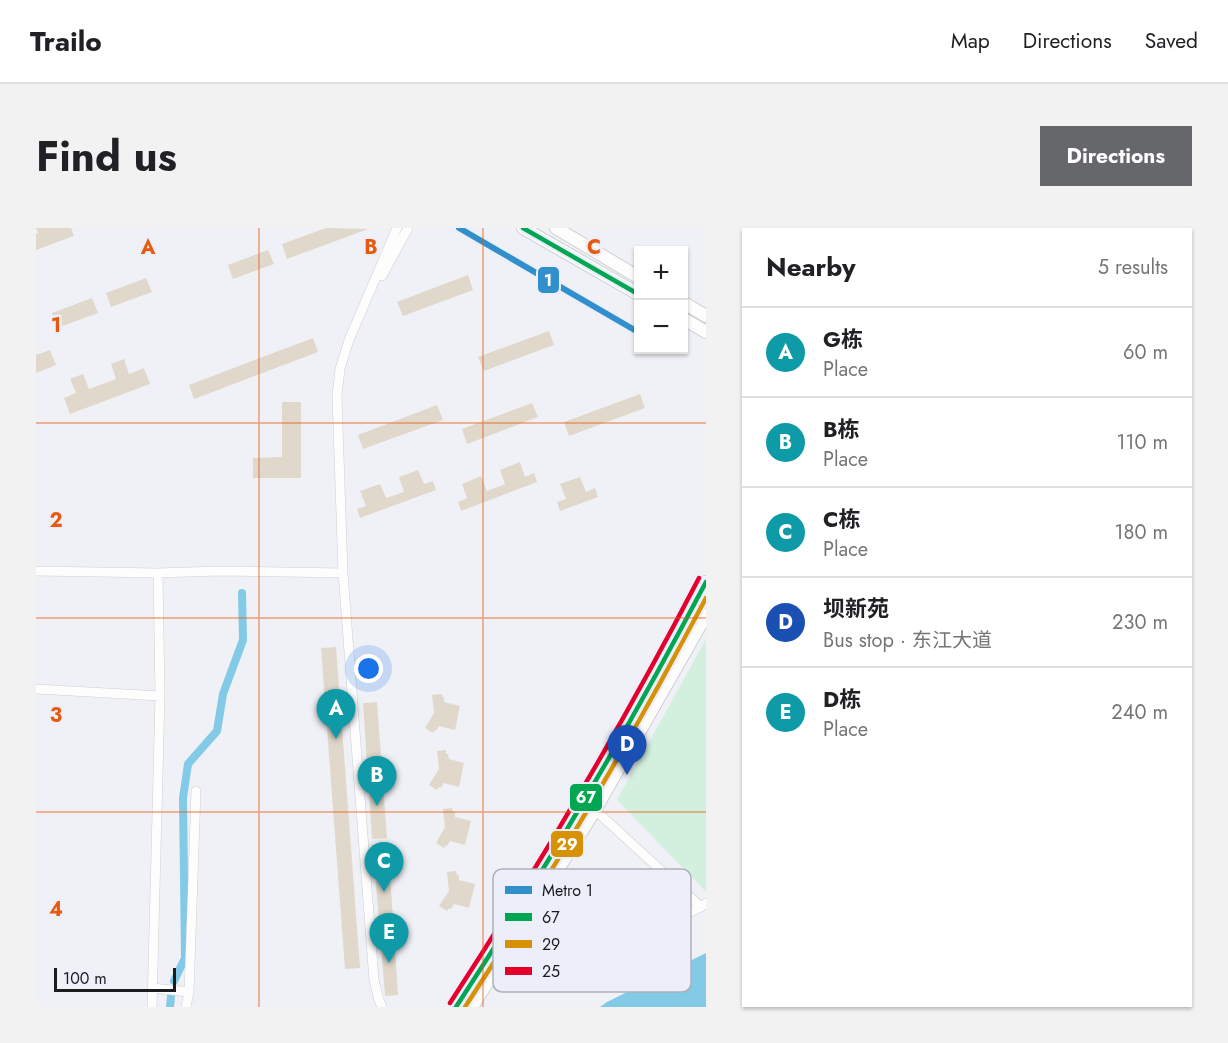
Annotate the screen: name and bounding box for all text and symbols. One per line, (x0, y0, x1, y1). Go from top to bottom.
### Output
text: Trailo (30, 21, 102, 62)
text: Map (951, 26, 990, 56)
text: Directions (1023, 26, 1112, 56)
text: Saved (1145, 26, 1198, 56)
text: Find us (36, 126, 177, 187)
button: Directions (1040, 126, 1192, 186)
text: A (140, 233, 156, 262)
text: B (364, 233, 378, 262)
text: C (587, 233, 601, 262)
map controls (634, 246, 688, 354)
button: + (634, 246, 688, 300)
text: Nearby (766, 248, 855, 286)
text: 5 results (1098, 253, 1168, 282)
line badge: 1 (537, 266, 560, 294)
text: 1 (544, 269, 552, 292)
button: − (634, 300, 688, 354)
text: 1 (51, 311, 61, 340)
text: G栋 (823, 323, 863, 355)
text: A (778, 338, 793, 367)
text: 60 m (1123, 338, 1168, 367)
text: Place (823, 355, 868, 384)
text: B栋 (823, 413, 860, 445)
text: B (779, 428, 792, 457)
text: 110 m (1116, 428, 1168, 457)
text: Place (823, 445, 868, 474)
text: C栋 (823, 503, 860, 535)
text: 2 (49, 506, 63, 535)
text: C (778, 518, 793, 547)
text: 180 m (1114, 518, 1168, 547)
text: Place (823, 535, 868, 564)
text: 坝新苑 (823, 592, 889, 624)
text: D (778, 608, 793, 637)
text: 230 m (1112, 608, 1168, 637)
text: Bus stop · 东江大道 (823, 626, 992, 655)
your location (354, 654, 383, 683)
text: D栋 (823, 683, 861, 715)
pin: A (316, 690, 356, 739)
text: E (779, 698, 792, 727)
text: 240 m (1111, 698, 1168, 727)
text: 3 (50, 701, 62, 730)
text: Place (823, 715, 868, 744)
pin: D (608, 726, 646, 775)
pin: B (358, 756, 396, 806)
line badge: 67 (569, 783, 603, 812)
text: 67 (576, 786, 597, 809)
line badge: 29 (550, 830, 584, 858)
text: 29 (556, 833, 578, 856)
pin: C (364, 842, 404, 892)
legend (493, 869, 691, 992)
text: Metro 1 (542, 879, 593, 902)
text: 4 (49, 895, 63, 924)
text: 67 (542, 906, 560, 929)
pin: E (370, 914, 408, 963)
text: 29 (542, 933, 560, 956)
text: 25 (542, 960, 560, 983)
scale bar (54, 965, 176, 992)
text: 100 m (63, 967, 107, 990)

